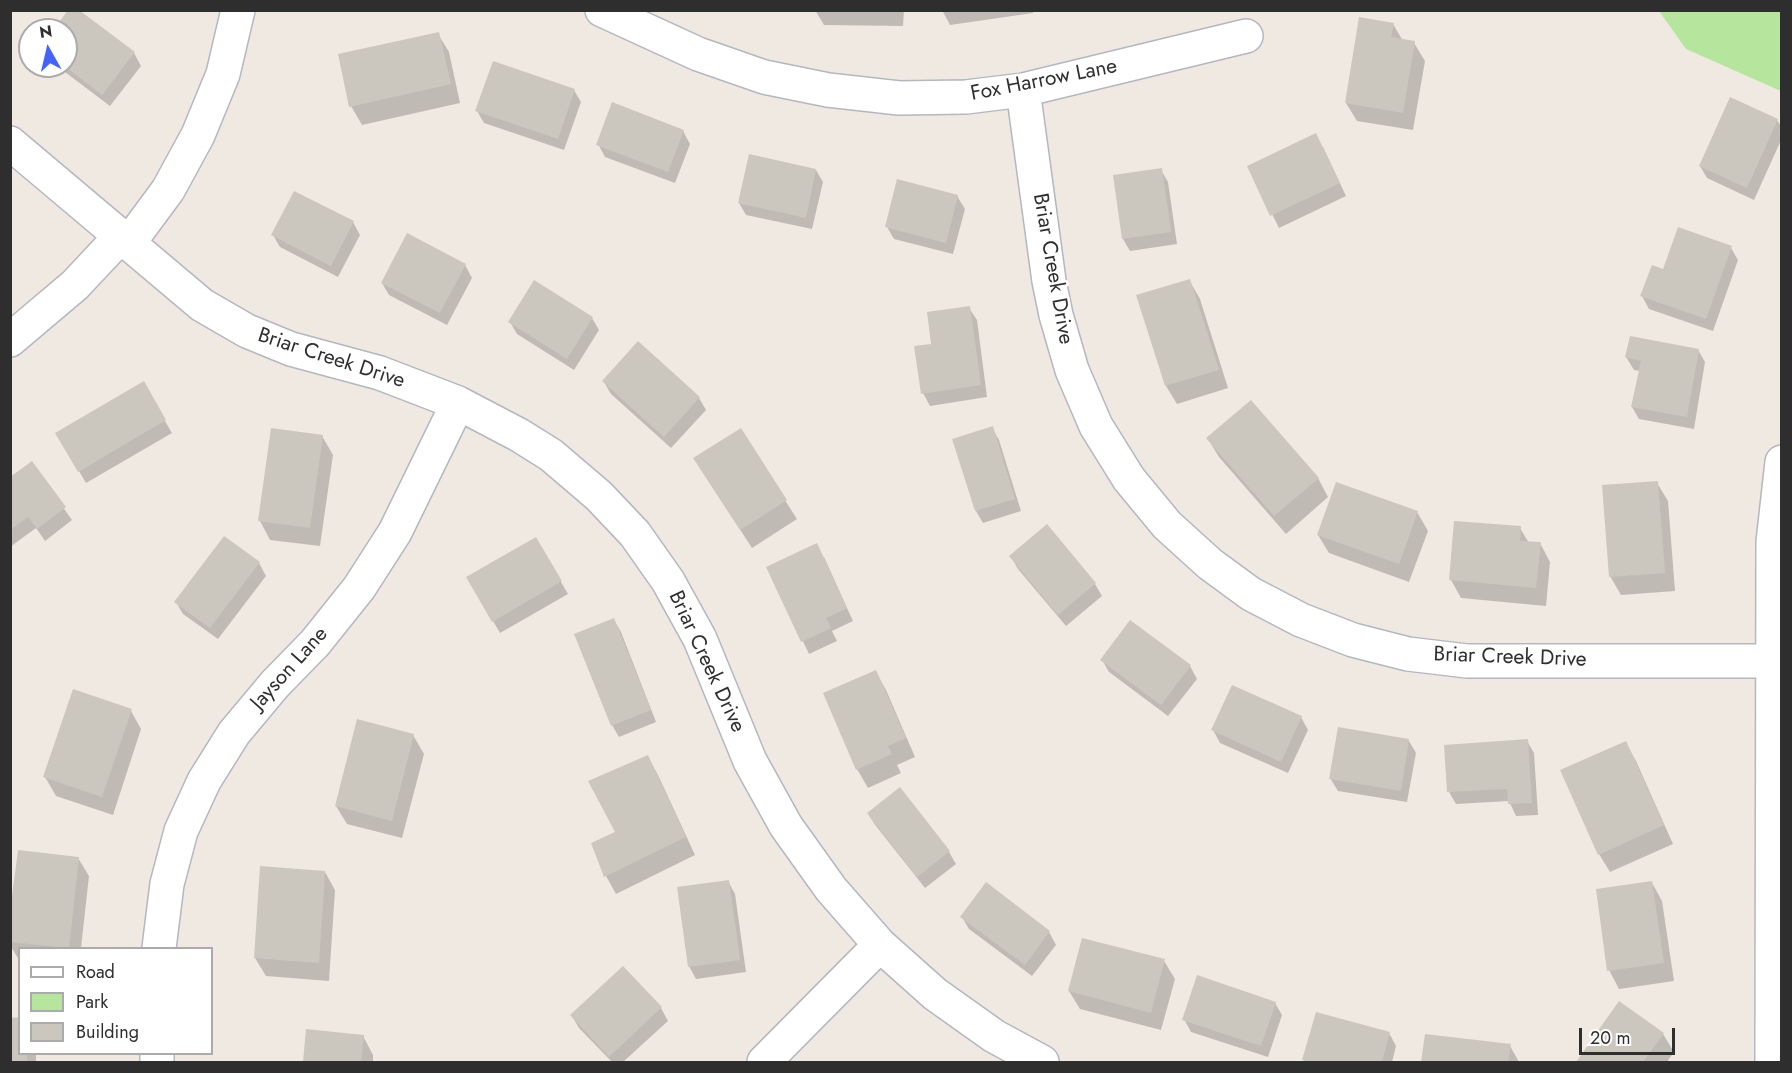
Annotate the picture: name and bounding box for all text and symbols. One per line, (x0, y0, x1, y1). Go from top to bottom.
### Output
north arrow (18, 18, 78, 78)
text: N (38, 19, 54, 44)
street label: Fox Harrow Lane (969, 54, 1119, 108)
street label: Briar Creek Drive (1026, 191, 1078, 347)
street label: Briar Creek Drive (254, 323, 408, 395)
street label: Briar Creek Drive (662, 587, 750, 737)
street label: Jayson Lane (246, 622, 334, 716)
street label: Briar Creek Drive (1433, 643, 1587, 673)
legend (18, 947, 213, 1055)
text: Road (76, 959, 115, 985)
text: Park (76, 989, 108, 1015)
scale bar (1582, 1016, 1678, 1054)
text: Building (76, 1019, 139, 1045)
text: 20 m (1590, 1025, 1630, 1051)

